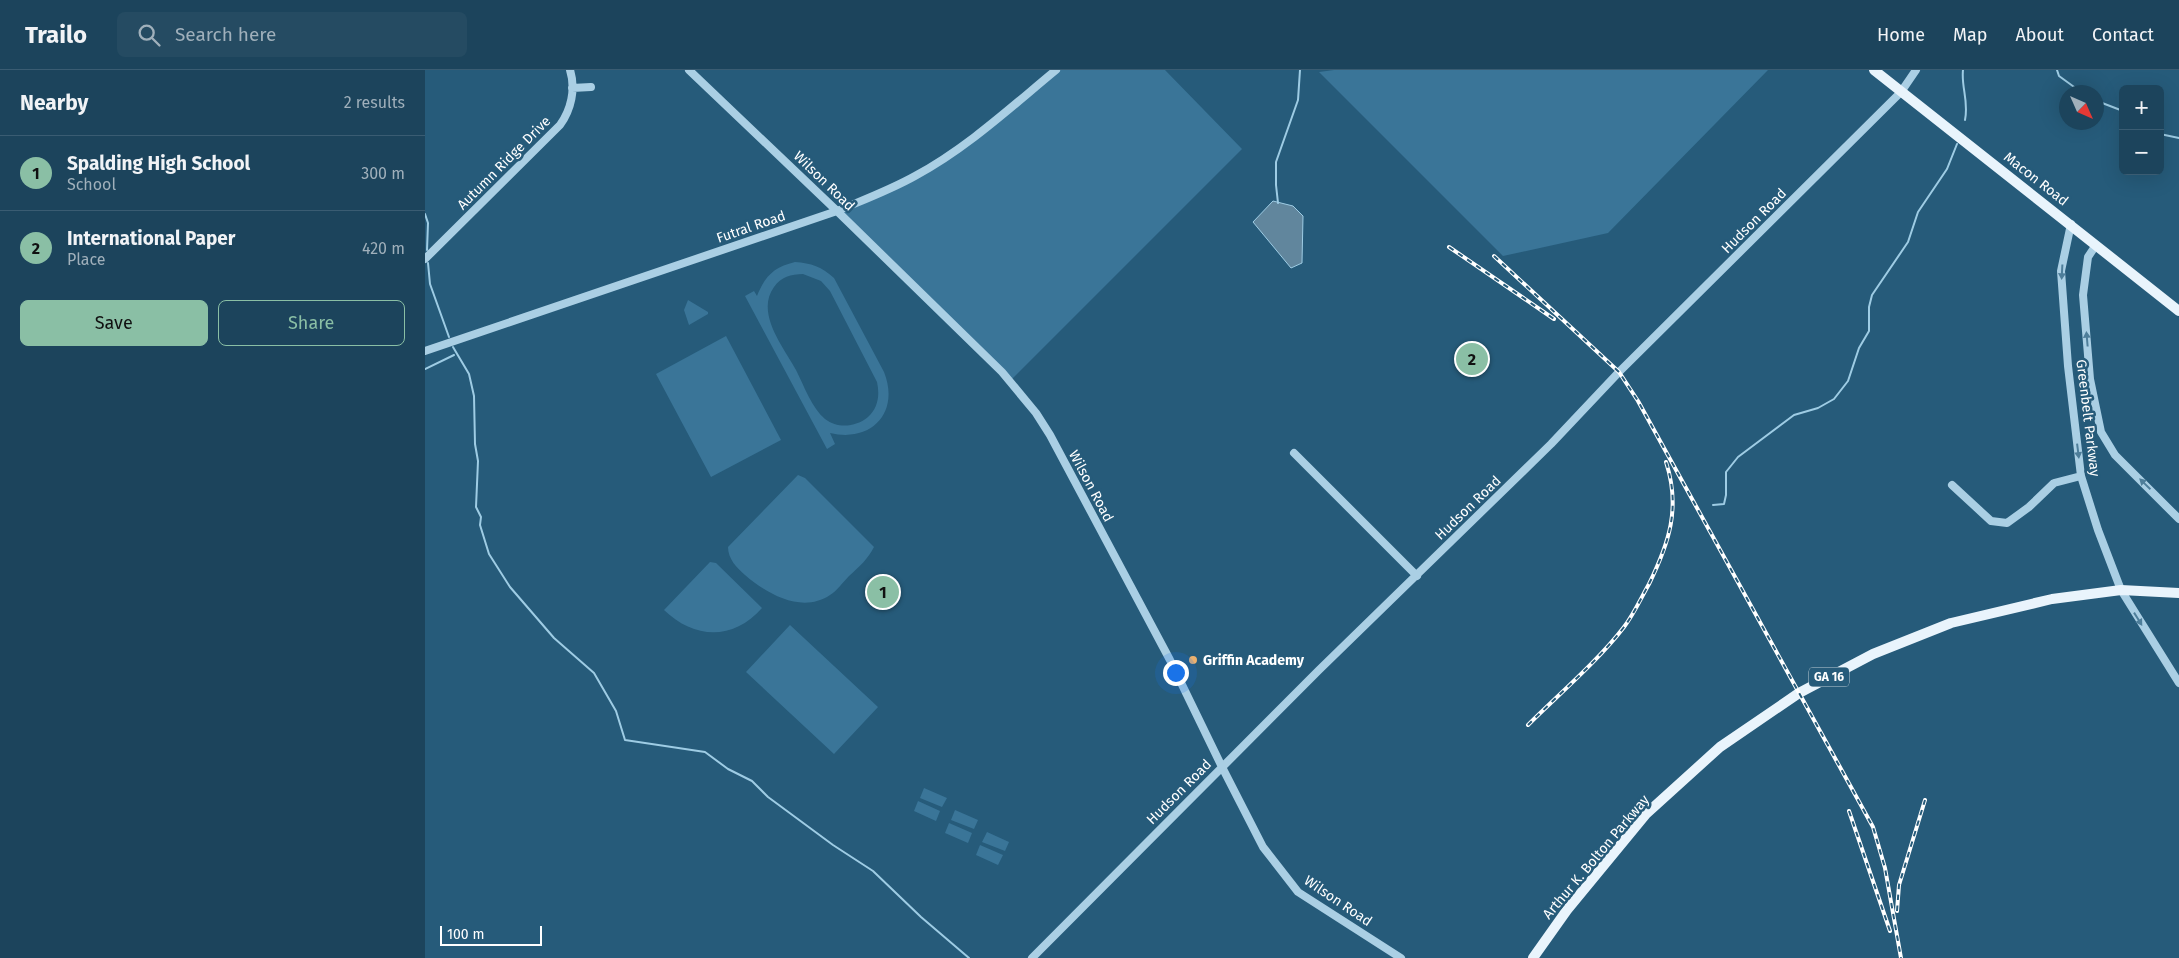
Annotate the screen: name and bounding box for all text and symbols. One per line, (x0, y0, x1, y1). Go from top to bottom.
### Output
search box (117, 12, 467, 57)
text: Trailo (25, 21, 87, 49)
icon: search (135, 21, 163, 49)
text: Search here (175, 23, 276, 46)
text: Home (1877, 24, 1925, 46)
text: Map (1953, 24, 1987, 46)
text: About (2015, 24, 2064, 46)
text: Contact (2092, 24, 2154, 46)
north arrow (2059, 85, 2104, 130)
map controls (2119, 85, 2164, 175)
button: + (2119, 85, 2164, 130)
text: Nearby (20, 90, 88, 116)
text: 2 results (344, 93, 405, 112)
street label: Autumn Ridge Drive (454, 113, 554, 213)
button: − (2119, 130, 2164, 175)
street label: Wilson Road (790, 148, 858, 214)
street label: Macon Road (2000, 149, 2072, 209)
text: Spalding High School (67, 152, 250, 175)
text: 1 (32, 164, 40, 183)
text: 300 m (361, 164, 405, 183)
text: School (67, 175, 116, 194)
street label: Hudson Road (1718, 185, 1790, 257)
street label: Futral Road (714, 207, 788, 247)
text: International Paper (67, 227, 235, 250)
text: 2 (32, 239, 40, 258)
text: 420 m (362, 239, 405, 258)
text: Place (67, 250, 106, 269)
one-way arrow (2057, 264, 2065, 280)
button: Save (20, 300, 208, 346)
button: Share (218, 300, 405, 346)
one-way arrow (2083, 331, 2091, 347)
pin: 2 (1456, 340, 1488, 378)
street label: Greenbelt Parkway (2072, 358, 2104, 478)
one-way arrow (2074, 443, 2082, 459)
street label: Wilson Road (1065, 447, 1117, 525)
street label: Hudson Road (1432, 472, 1504, 544)
one-way arrow (2139, 478, 2151, 490)
pin: 1 (867, 573, 899, 611)
one-way arrow (2134, 612, 2143, 625)
place label: Griffin Academy (1203, 652, 1305, 669)
marker: Griffin Academy (1187, 654, 1199, 666)
your location (1163, 660, 1189, 686)
road number: GA 16 (1809, 668, 1849, 686)
street label: Hudson Road (1143, 756, 1215, 828)
street label: Arthur K. Bolton Parkway (1539, 791, 1653, 922)
street label: Wilson Road (1301, 872, 1375, 930)
scale bar (440, 923, 543, 946)
text: 100 m (447, 926, 484, 943)

